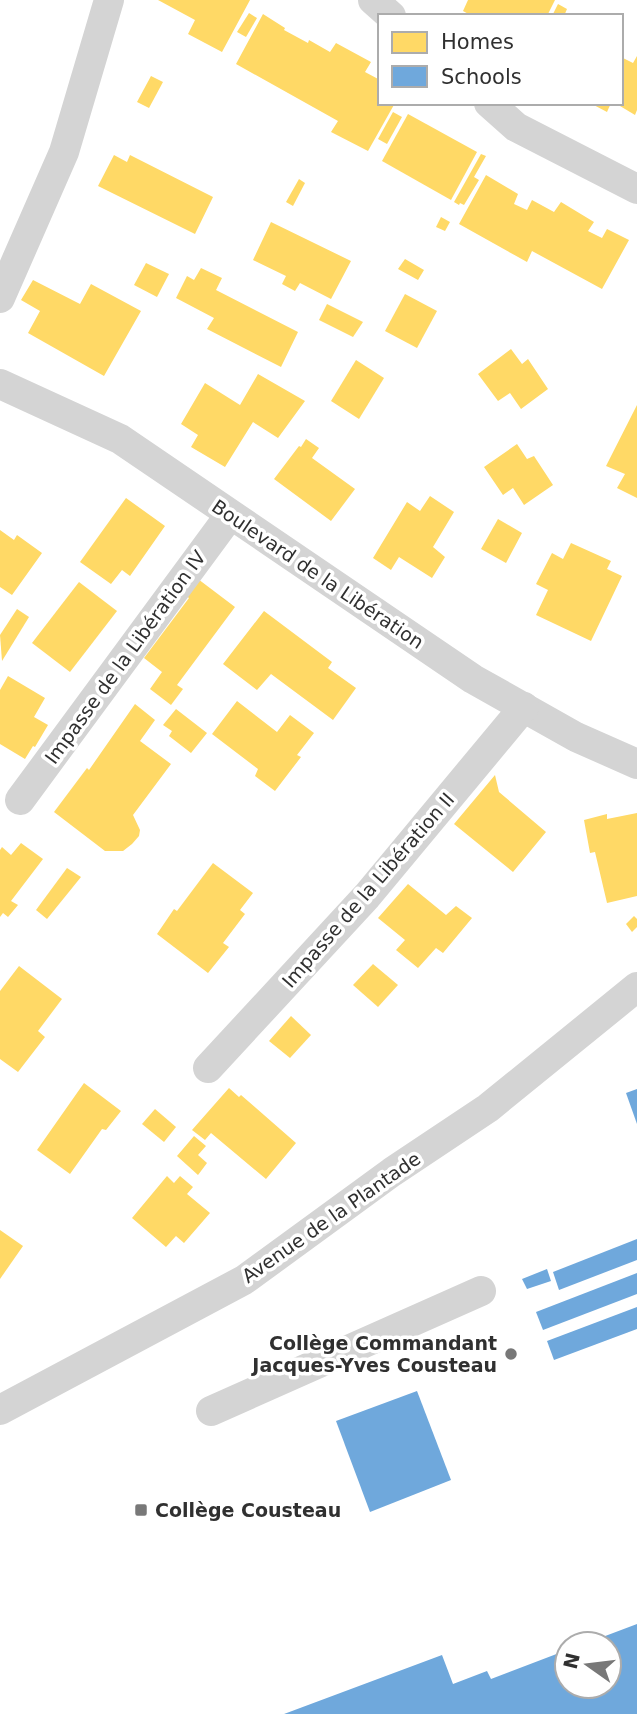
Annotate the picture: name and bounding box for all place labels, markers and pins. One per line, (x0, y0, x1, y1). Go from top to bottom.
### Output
place label: Collège Commandant Jacques-Yves Cousteau (250, 1332, 497, 1376)
marker: Collège Commandant Jacques-Yves Cousteau (503, 1346, 519, 1362)
place label: Collège Cousteau (155, 1499, 341, 1521)
marker: Collège Cousteau (133, 1502, 149, 1518)

